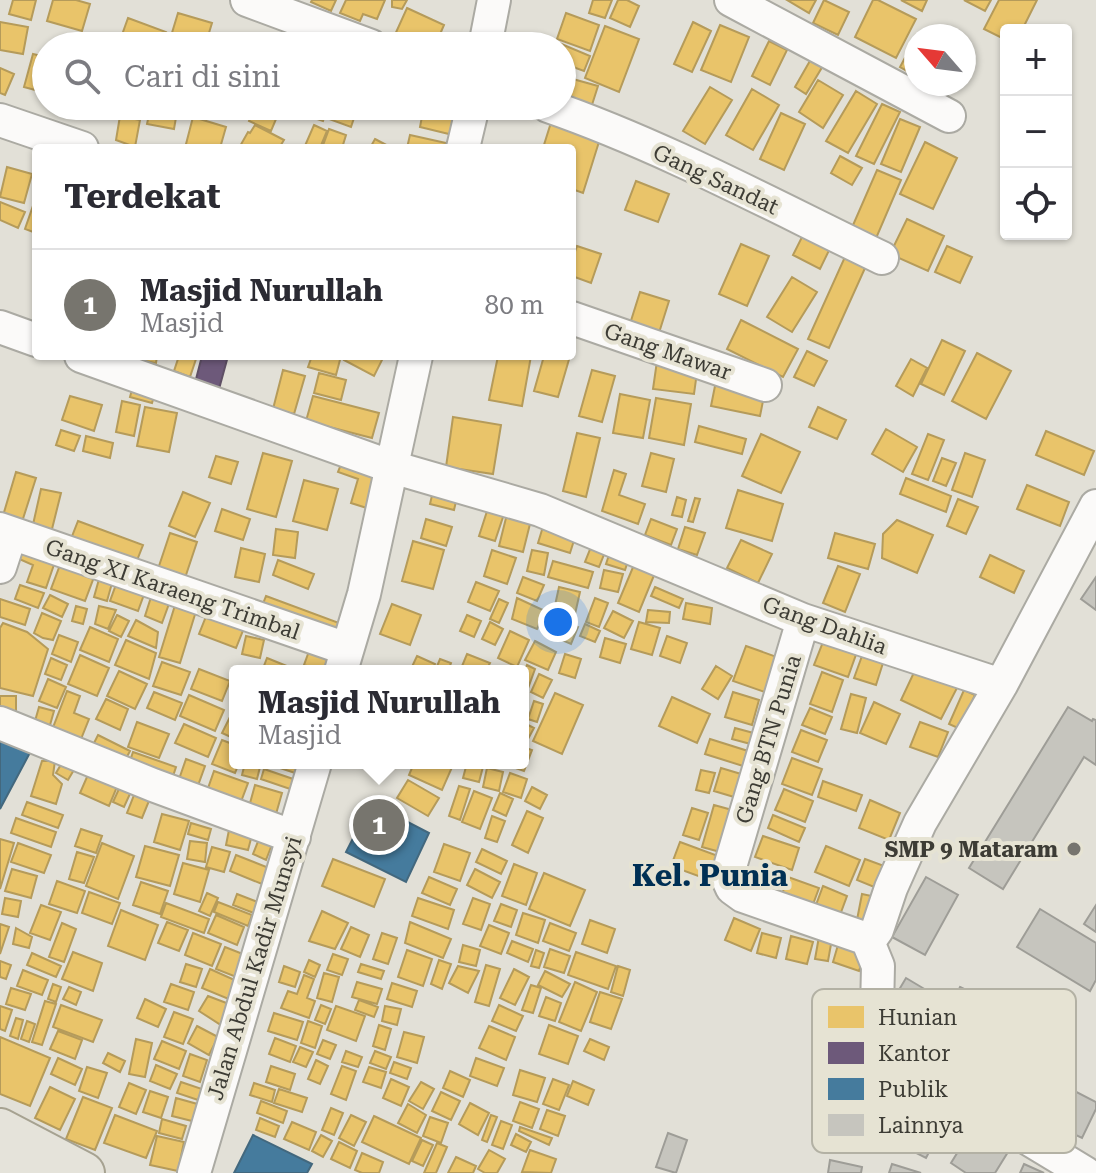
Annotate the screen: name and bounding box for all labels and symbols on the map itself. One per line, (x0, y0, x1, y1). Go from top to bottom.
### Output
north arrow (904, 24, 976, 96)
street label: Gang Sandat (649, 139, 783, 219)
street label: Gang Mawar (601, 318, 735, 385)
street label: Gang XI Karaeng Trimbal (42, 534, 303, 645)
street label: Gang Dahlia (759, 591, 890, 660)
your location (538, 602, 578, 642)
street label: Gang BTN Punia (731, 652, 806, 827)
pin: 1 (353, 795, 405, 855)
street label: Jalan Abdul Kadir Munsyi (202, 833, 307, 1103)
place label: SMP 9 Mataram (884, 837, 1058, 862)
marker: SMP 9 Mataram (1065, 840, 1083, 858)
district label: Kel. Punia (632, 858, 788, 893)
legend (812, 989, 1076, 1153)
text: Hunian (878, 1005, 957, 1030)
text: Kantor (878, 1041, 950, 1066)
text: Publik (878, 1077, 948, 1102)
text: Lainnya (878, 1113, 964, 1138)

